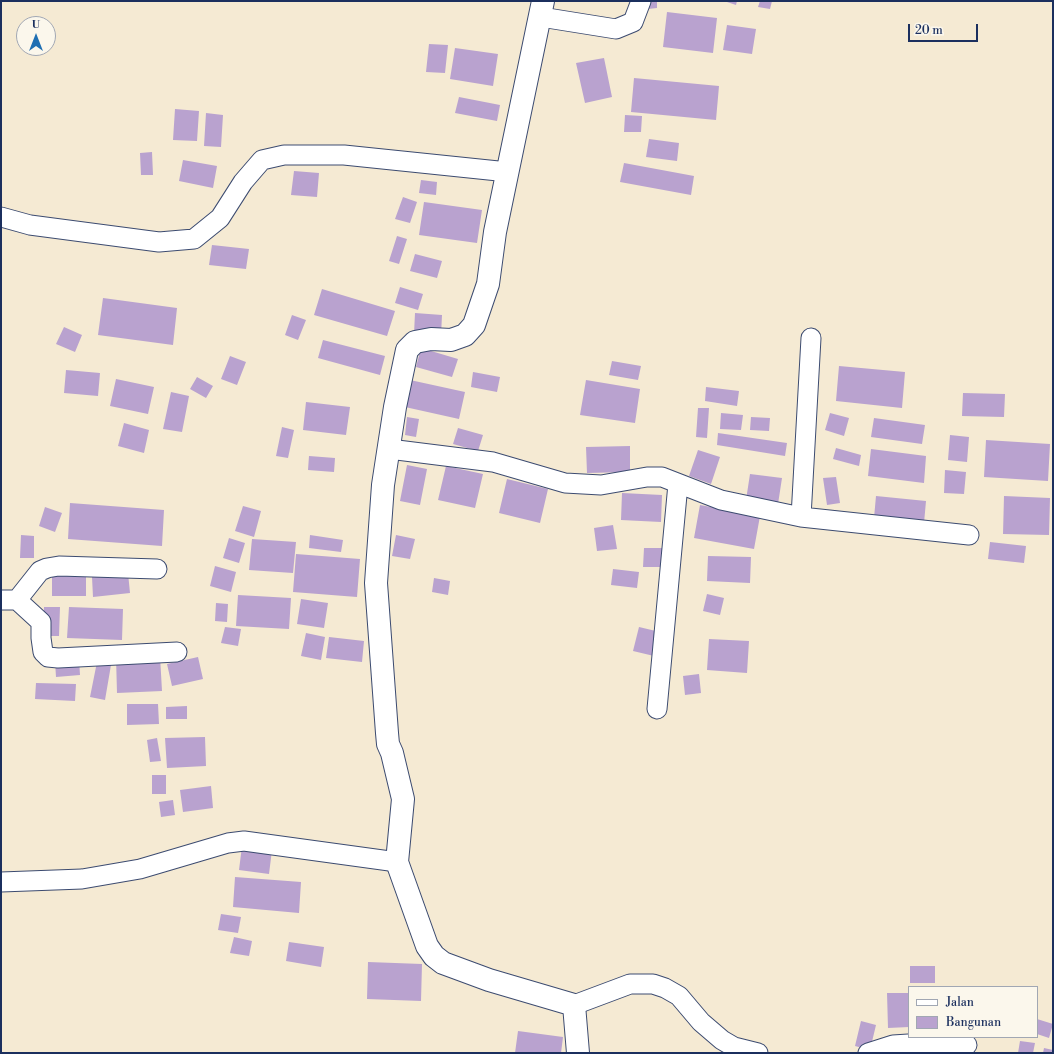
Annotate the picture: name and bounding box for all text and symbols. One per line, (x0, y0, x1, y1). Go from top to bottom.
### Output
north arrow (16, 16, 56, 56)
scale bar (910, 16, 980, 42)
text: U (32, 18, 40, 32)
text: 20 m (915, 23, 943, 38)
legend (908, 986, 1038, 1038)
text: Jalan (946, 995, 974, 1010)
text: Bangunan (946, 1015, 1001, 1030)

